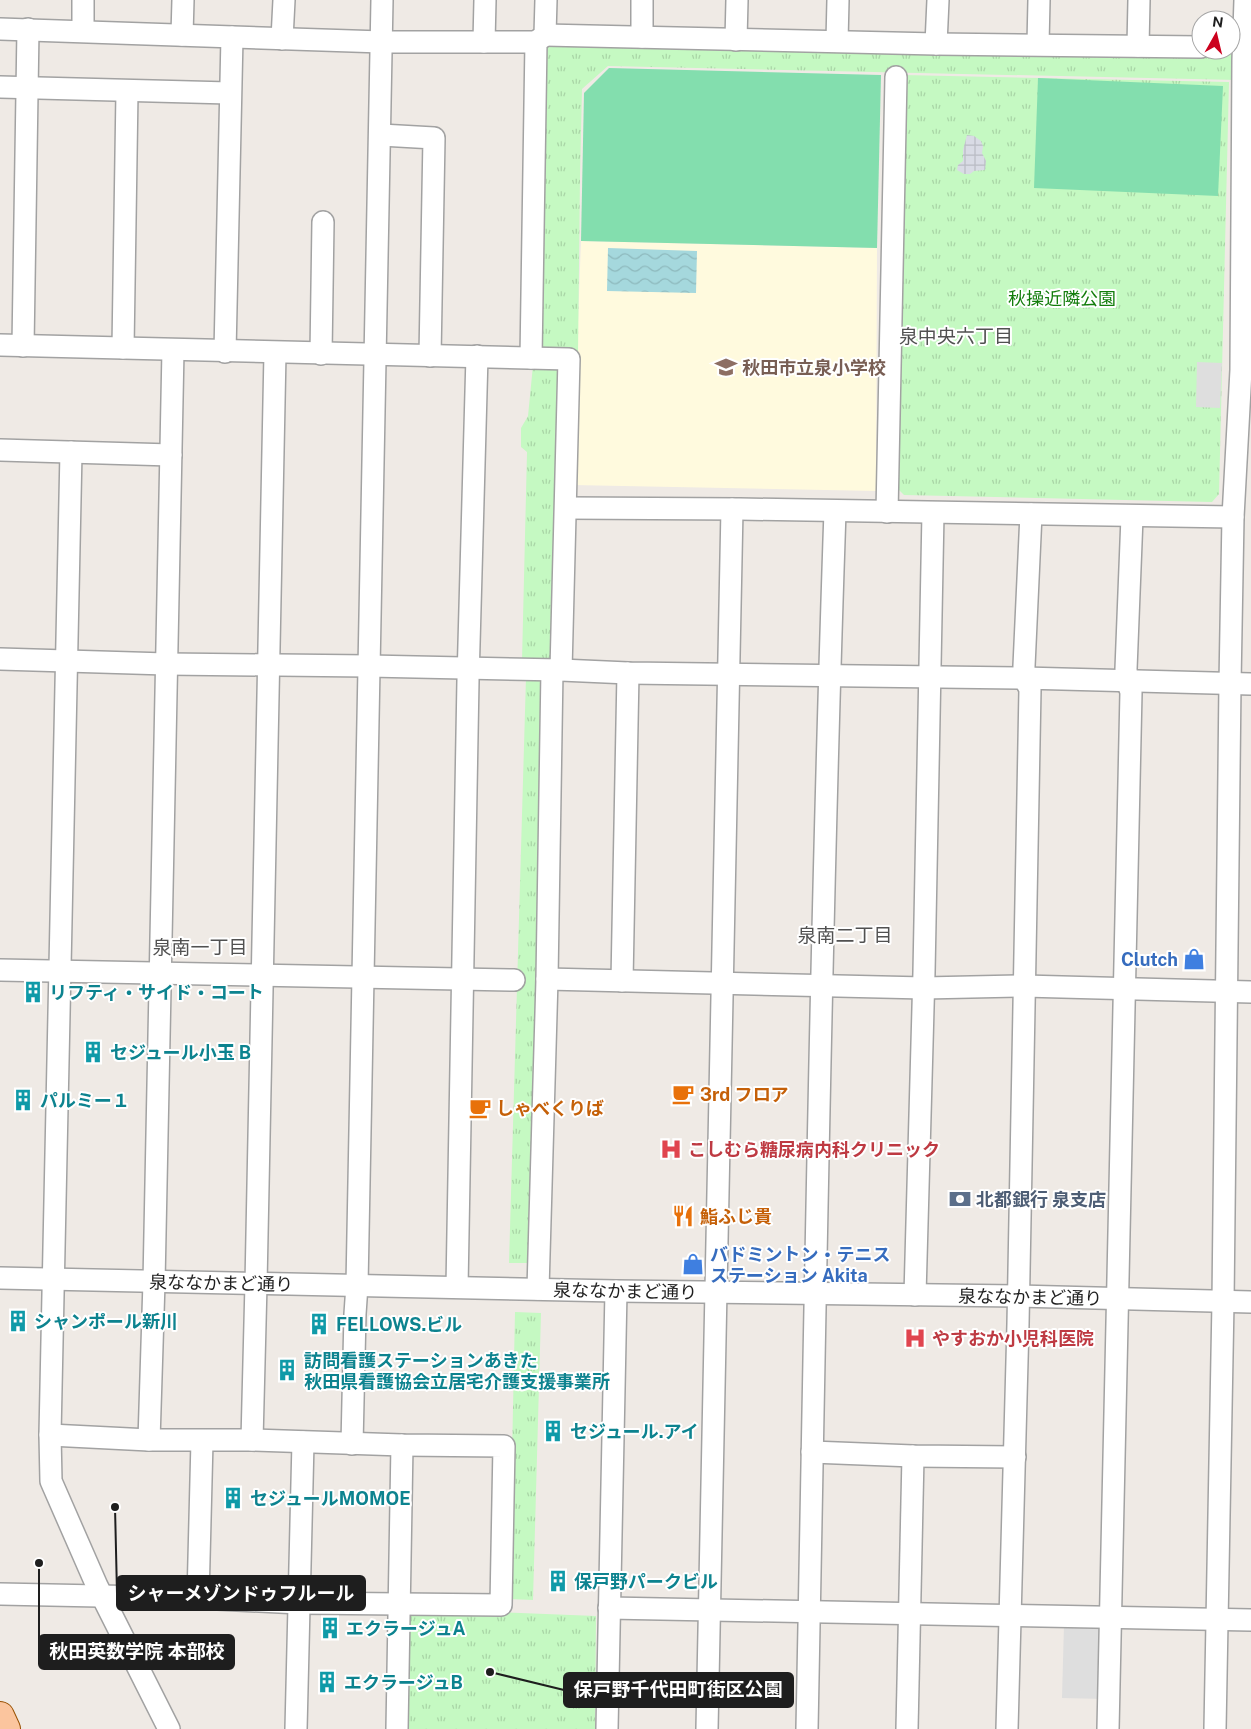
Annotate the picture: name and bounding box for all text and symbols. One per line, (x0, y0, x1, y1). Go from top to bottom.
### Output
north arrow (1191, 10, 1241, 60)
text: N (1211, 13, 1224, 31)
park label: 秋操近隣公園 (1008, 288, 1116, 309)
district label: 泉中央六丁目 (899, 325, 1013, 347)
school or university icon: 秋田市立泉小学校 (713, 354, 739, 380)
place label: 秋田市立泉小学校 (742, 357, 886, 378)
district label: 泉南二丁目 (797, 924, 893, 946)
district label: 泉南一丁目 (152, 936, 248, 958)
shop icon: Clutch (1181, 946, 1207, 972)
place label: Clutch (1121, 949, 1178, 970)
building icon: リフティ・サイド・コート (20, 979, 46, 1005)
place label: リフティ・サイド・コート (49, 982, 264, 1003)
building icon: セジュール小玉 B (80, 1039, 106, 1065)
place label: セジュール小玉 B (110, 1042, 251, 1063)
cafe icon: 3rd フロア (670, 1081, 696, 1107)
place label: 3rd フロア (700, 1084, 788, 1105)
building icon: パルミー１ (10, 1087, 36, 1113)
place label: パルミー１ (40, 1090, 130, 1111)
cafe icon: しゃべくりば (467, 1095, 493, 1121)
place label: しゃべくりば (496, 1098, 604, 1119)
hospital icon: こしむら糖尿病内科クリニック (658, 1136, 684, 1162)
place label: こしむら糖尿病内科クリニック (688, 1139, 940, 1160)
bank icon: 北都銀行 泉支店 (947, 1186, 973, 1212)
place label: 北都銀行 泉支店 (976, 1189, 1106, 1210)
restaurant icon: 鮨ふじ貴 (670, 1203, 696, 1229)
place label: 鮨ふじ貴 (700, 1206, 772, 1227)
place label: バドミントン・テニス ステーション Akita (710, 1244, 891, 1286)
shop icon: バドミントン・テニス ステーション Akita (680, 1251, 706, 1277)
street label: 泉ななかまど通り (149, 1271, 293, 1295)
street label: 泉ななかまど通り (553, 1279, 697, 1303)
street label: 泉ななかまど通り (958, 1285, 1102, 1309)
building icon: シャンポール新川 (5, 1308, 31, 1334)
place label: シャンポール新川 (34, 1311, 178, 1332)
building icon: FELLOWS.ビル (306, 1311, 332, 1337)
place label: FELLOWS.ビル (336, 1314, 462, 1335)
hospital icon: やすおか小児科医院 (902, 1325, 928, 1351)
place label: やすおか小児科医院 (932, 1328, 1094, 1349)
place label: 訪問看護ステーションあきた 秋田県看護協会立居宅介護支援事業所 (304, 1350, 610, 1392)
building icon: 訪問看護ステーションあきた 秋田県看護協会立居宅介護支援事業所 (274, 1357, 300, 1383)
building icon: セジュール.アイ (540, 1418, 566, 1444)
place label: セジュール.アイ (570, 1421, 699, 1442)
building icon: セジュールMOMOE (220, 1485, 246, 1511)
place label: セジュールMOMOE (250, 1488, 411, 1509)
building icon: 保戸野パークビル (545, 1568, 571, 1594)
place label: 保戸野パークビル (574, 1571, 718, 1592)
callout: シャーメゾンドゥフルール (117, 1576, 365, 1610)
text: シャーメゾンドゥフルール (127, 1582, 355, 1604)
building icon: エクラージュA (317, 1615, 343, 1641)
place label: エクラージュA (346, 1618, 465, 1639)
callout: 秋田英数学院 本部校 (39, 1635, 234, 1669)
text: 秋田英数学院 本部校 (49, 1640, 225, 1662)
building icon: エクラージュB (314, 1669, 340, 1695)
place label: エクラージュB (344, 1672, 463, 1693)
callout: 保戸野千代田町街区公園 (564, 1673, 793, 1707)
text: 保戸野千代田町街区公園 (573, 1678, 783, 1700)

